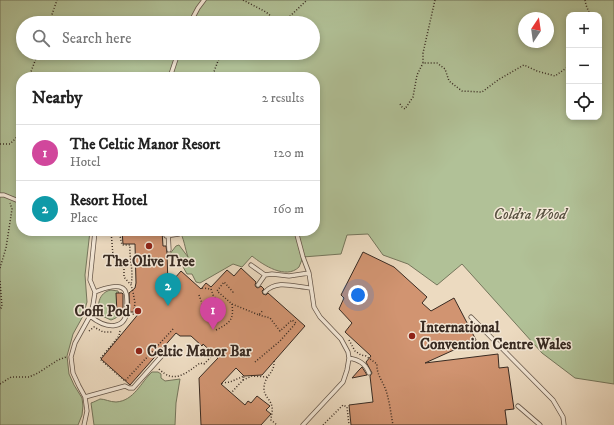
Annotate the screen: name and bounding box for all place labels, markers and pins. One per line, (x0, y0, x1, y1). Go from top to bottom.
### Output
marker: The Olive Tree (144, 241, 154, 251)
place label: The Olive Tree (102, 252, 195, 271)
pin: 2 (155, 273, 181, 306)
pin: 1 (200, 297, 226, 330)
place label: Coffi Pod (75, 302, 131, 321)
marker: Coffi Pod (133, 306, 143, 316)
place label: International Convention Centre Wales (420, 318, 571, 354)
marker: International Convention Centre Wales (407, 331, 417, 341)
place label: Celtic Manor Bar (147, 342, 252, 361)
marker: Celtic Manor Bar (134, 346, 144, 356)

